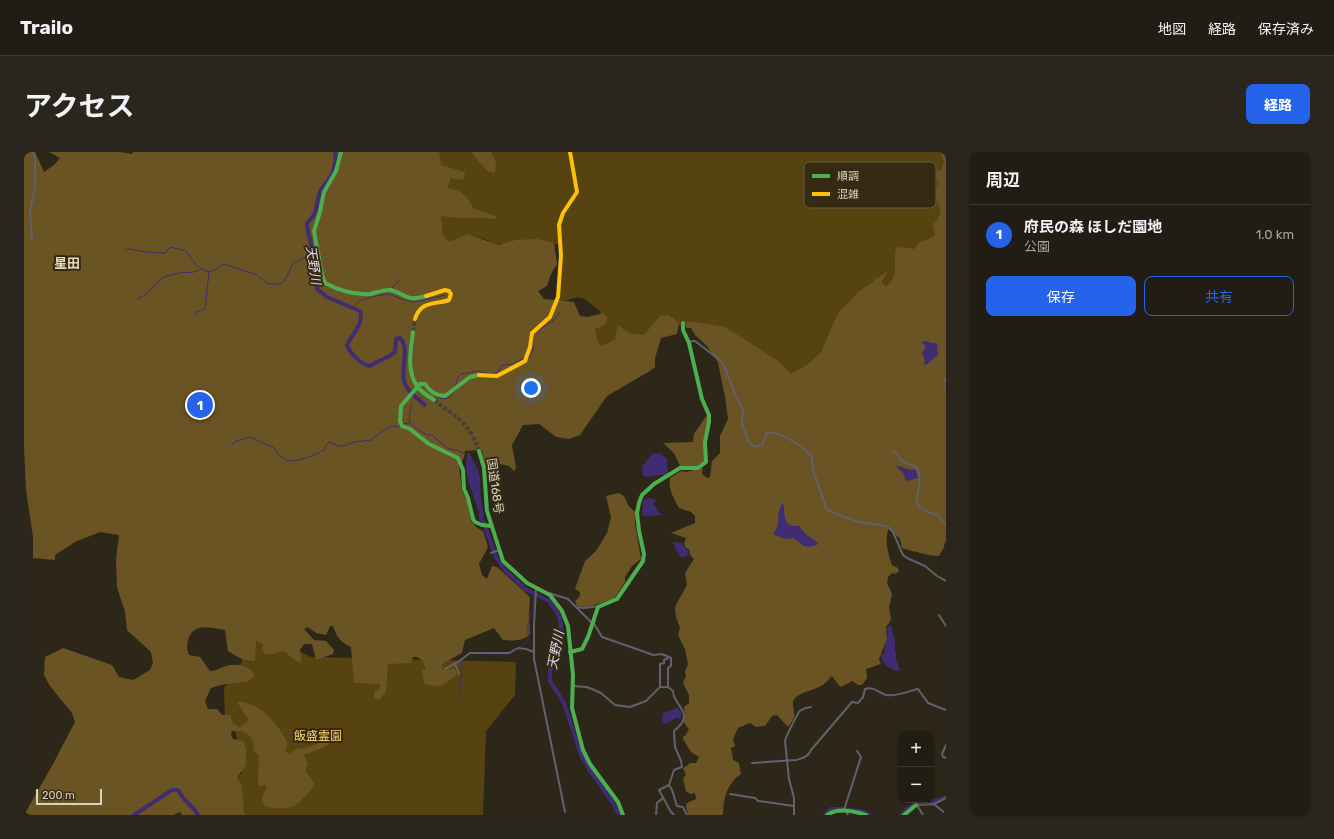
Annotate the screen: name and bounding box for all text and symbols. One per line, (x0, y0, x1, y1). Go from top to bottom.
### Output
text: Trailo (20, 16, 73, 39)
text: 地図 (1158, 21, 1186, 38)
text: 経路 (1208, 21, 1236, 38)
text: 保存済み (1258, 21, 1314, 38)
button: 経路 (1246, 84, 1310, 124)
text: アクセス (24, 90, 135, 123)
legend (804, 162, 936, 208)
text: 順調 (837, 170, 859, 183)
text: 周辺 (986, 170, 1020, 190)
text: 混雑 (837, 188, 859, 201)
text: 府民の森 ほしだ園地 (1024, 218, 1162, 236)
text: 1 (996, 227, 1002, 242)
text: 1.0 km (1256, 227, 1294, 242)
text: 公園 (1024, 239, 1050, 254)
water label: 天野川 (303, 245, 324, 287)
district label: 星田 (54, 256, 80, 271)
button: 保存 (986, 276, 1136, 316)
button: 共有 (1144, 276, 1294, 316)
your location (521, 378, 541, 398)
pin: 1 (187, 390, 213, 420)
street label: 国道168号 (484, 457, 506, 515)
water label: 天野川 (544, 628, 567, 671)
park label: 飯盛霊園 (294, 729, 342, 743)
map controls (898, 731, 934, 803)
button: + (898, 731, 934, 767)
button: − (898, 767, 934, 803)
scale bar (36, 787, 102, 806)
text: 200 m (42, 789, 75, 802)

